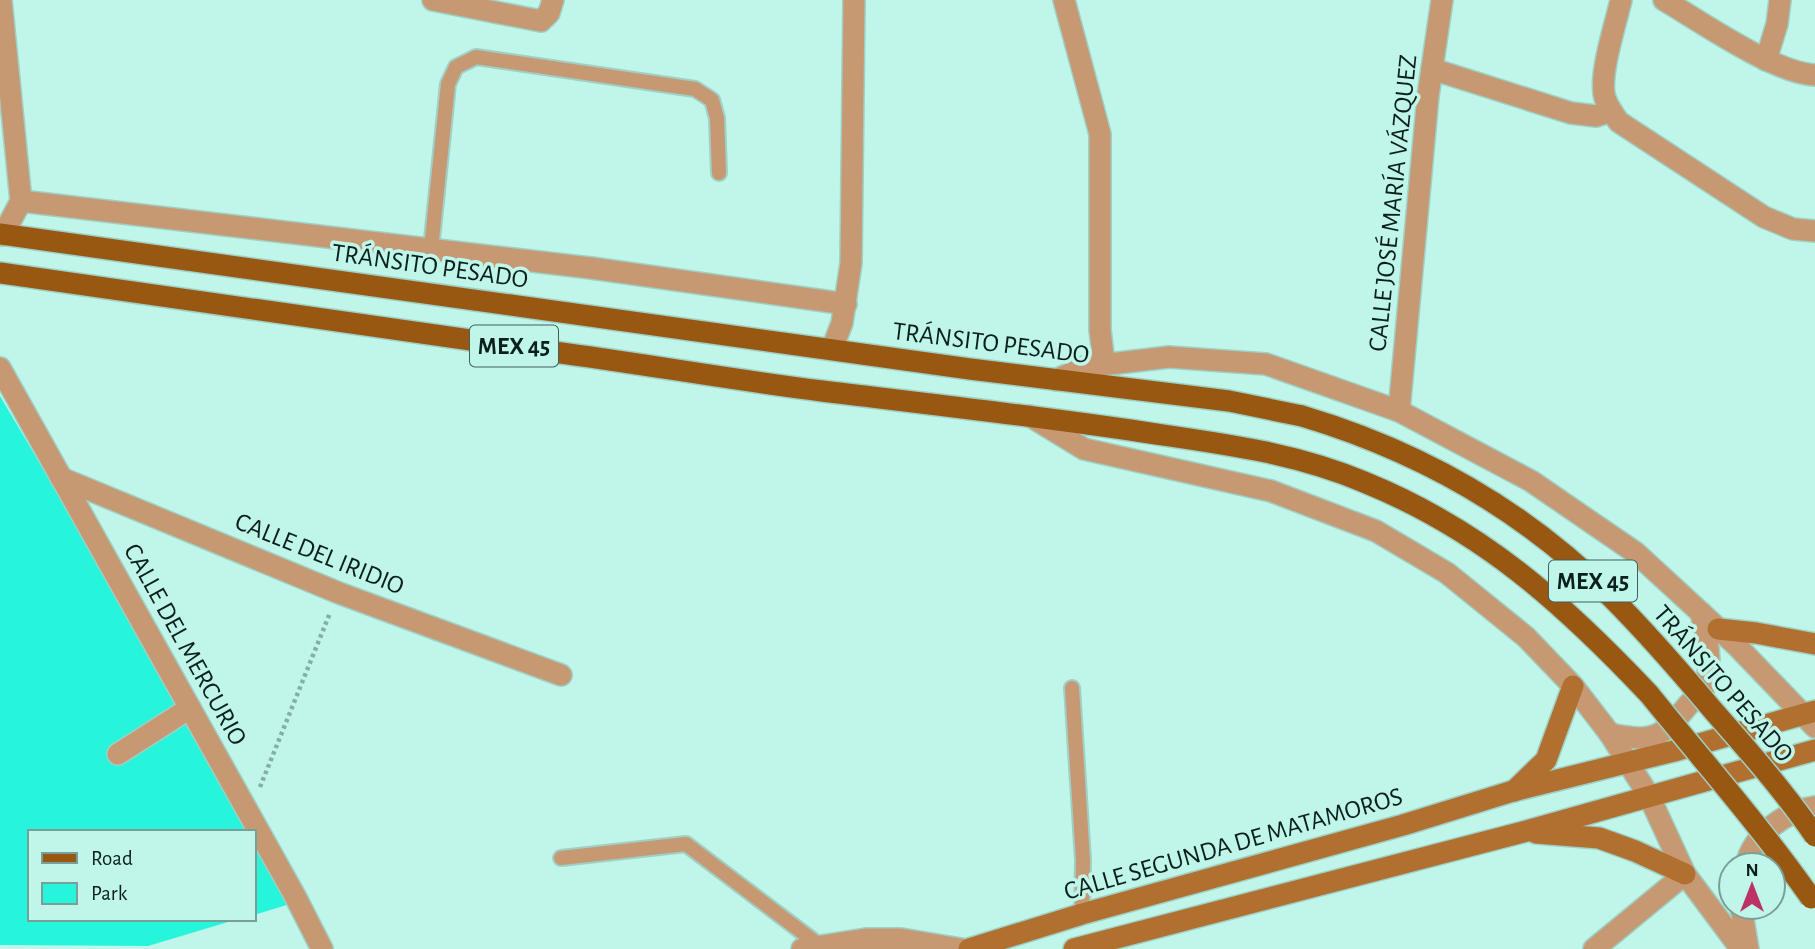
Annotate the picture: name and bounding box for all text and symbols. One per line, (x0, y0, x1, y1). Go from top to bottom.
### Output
street label: CALLE JOSÉ MARÍA VÁZQUEZ (1362, 53, 1422, 353)
street label: TRÁNSITO PESADO (330, 237, 530, 293)
street label: TRÁNSITO PESADO (891, 316, 1091, 368)
road number: MEX 45 (470, 326, 558, 366)
street label: CALLE DEL IRIDIO (231, 508, 408, 600)
street label: CALLE DEL MERCURIO (119, 539, 251, 750)
road number: MEX 45 (1549, 560, 1637, 602)
street label: TRÁNSITO PESADO (1648, 599, 1800, 767)
street label: CALLE SEGUNDA DE MATAMOROS (1061, 783, 1405, 905)
legend (28, 830, 256, 921)
text: Road (91, 848, 133, 869)
north arrow (1717, 851, 1787, 921)
text: N (1745, 861, 1759, 880)
text: Park (91, 883, 128, 904)

